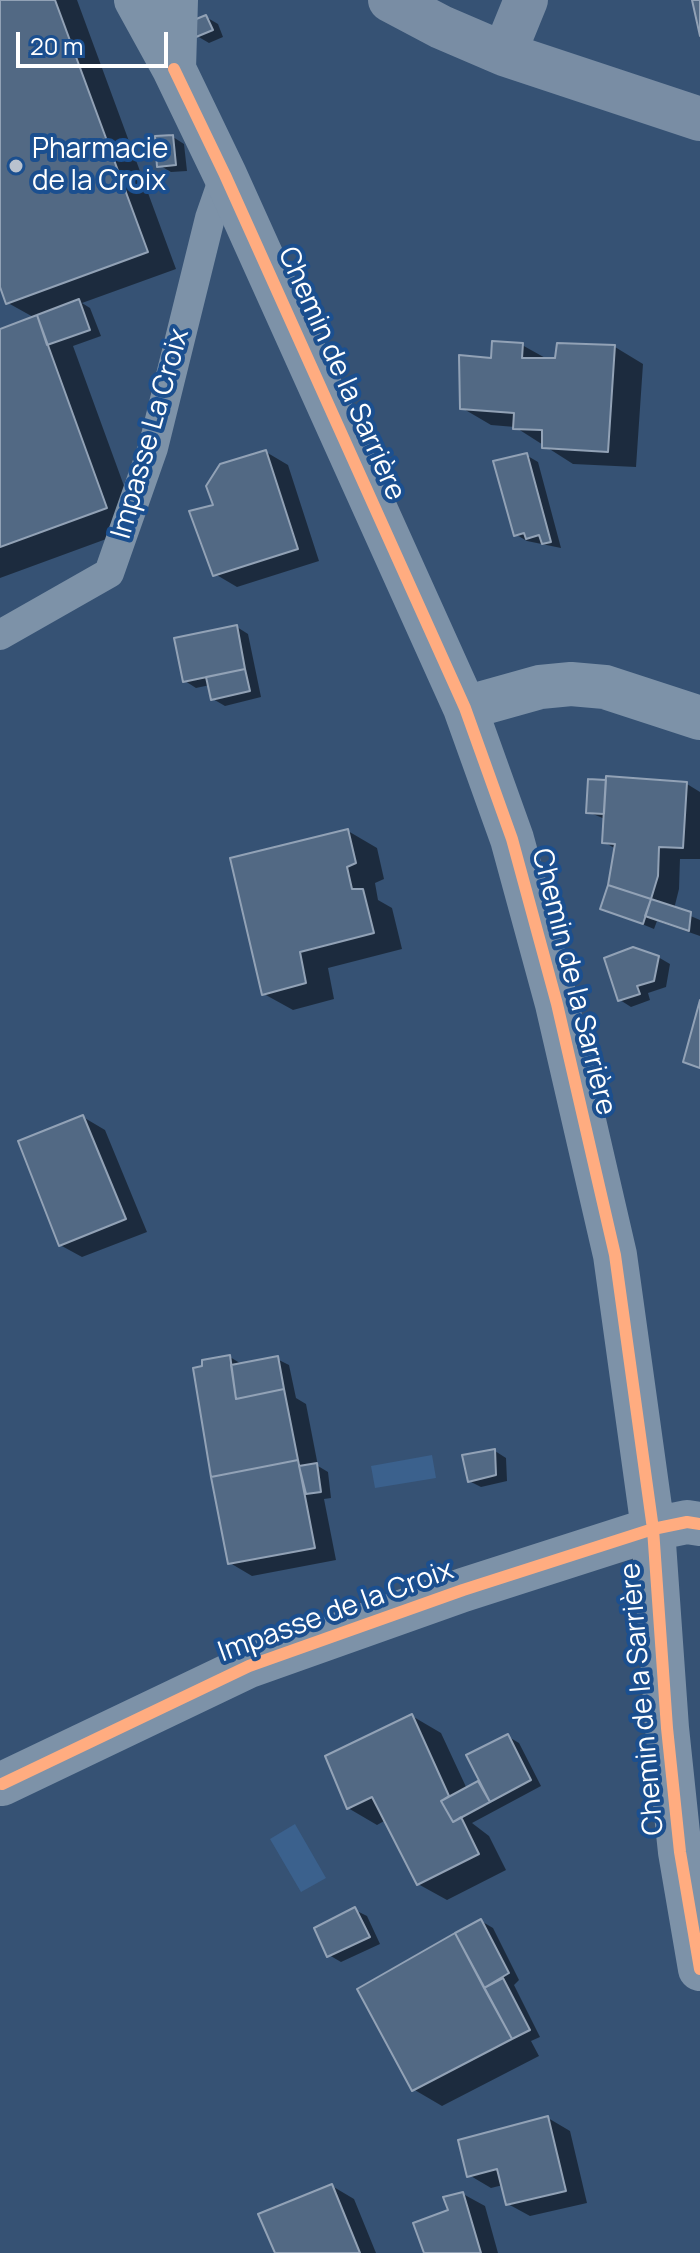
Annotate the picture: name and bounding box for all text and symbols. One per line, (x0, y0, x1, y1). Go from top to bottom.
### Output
scale bar (20, 16, 172, 66)
text: 20 m (30, 29, 83, 62)
place label: Pharmacie de la Croix (32, 133, 168, 199)
marker: Pharmacie de la Croix (7, 157, 25, 175)
street label: Chemin de la Sarrière (270, 242, 412, 506)
street label: Impasse La Croix (105, 325, 197, 543)
street label: Chemin de la Sarrière (524, 845, 622, 1119)
street label: Impasse de la Croix (214, 1554, 458, 1670)
street label: Chemin de la Sarrière (614, 1561, 672, 1837)

